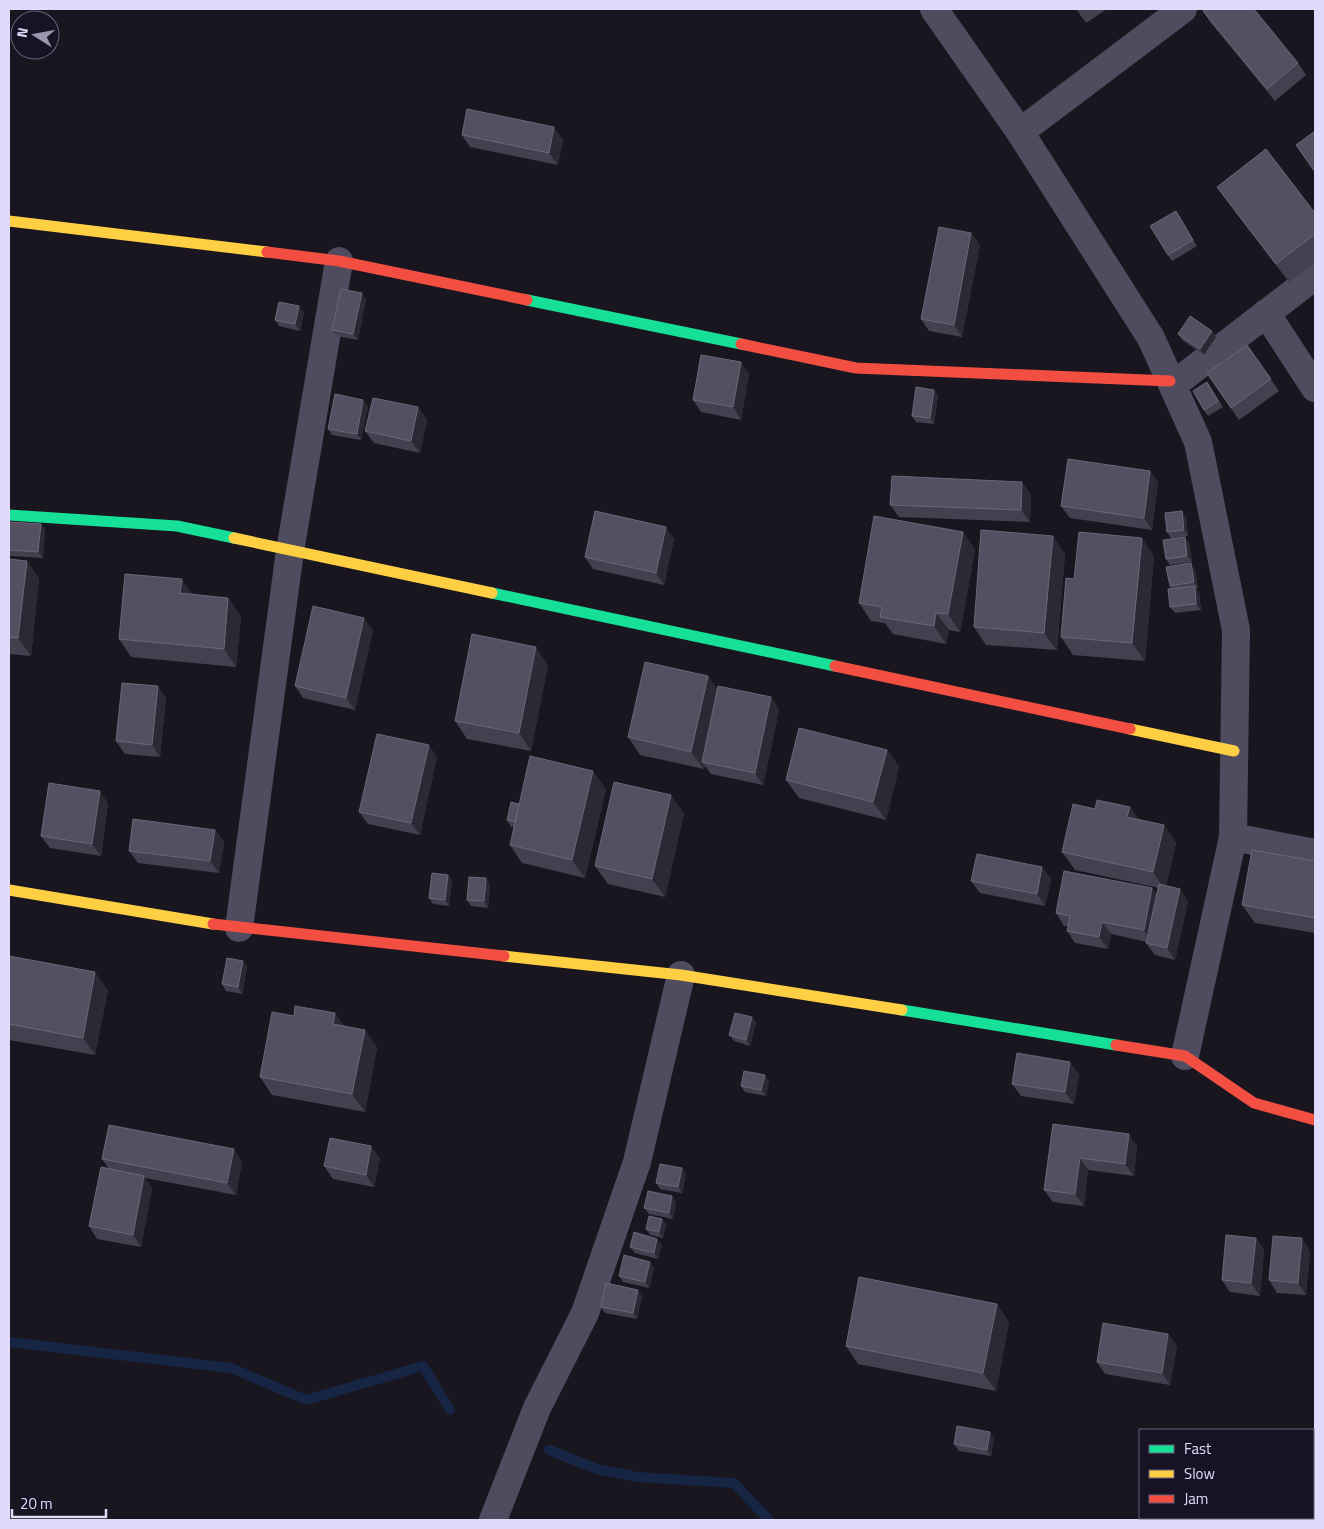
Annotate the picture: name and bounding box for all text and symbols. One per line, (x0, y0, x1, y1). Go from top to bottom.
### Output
north arrow (10, 10, 60, 60)
text: N (11, 26, 33, 39)
legend (1139, 1429, 1314, 1519)
text: Fast (1184, 1437, 1212, 1460)
text: Slow (1184, 1462, 1215, 1485)
scale bar (12, 1486, 106, 1518)
text: Jam (1184, 1487, 1208, 1510)
text: 20 m (20, 1492, 53, 1515)

